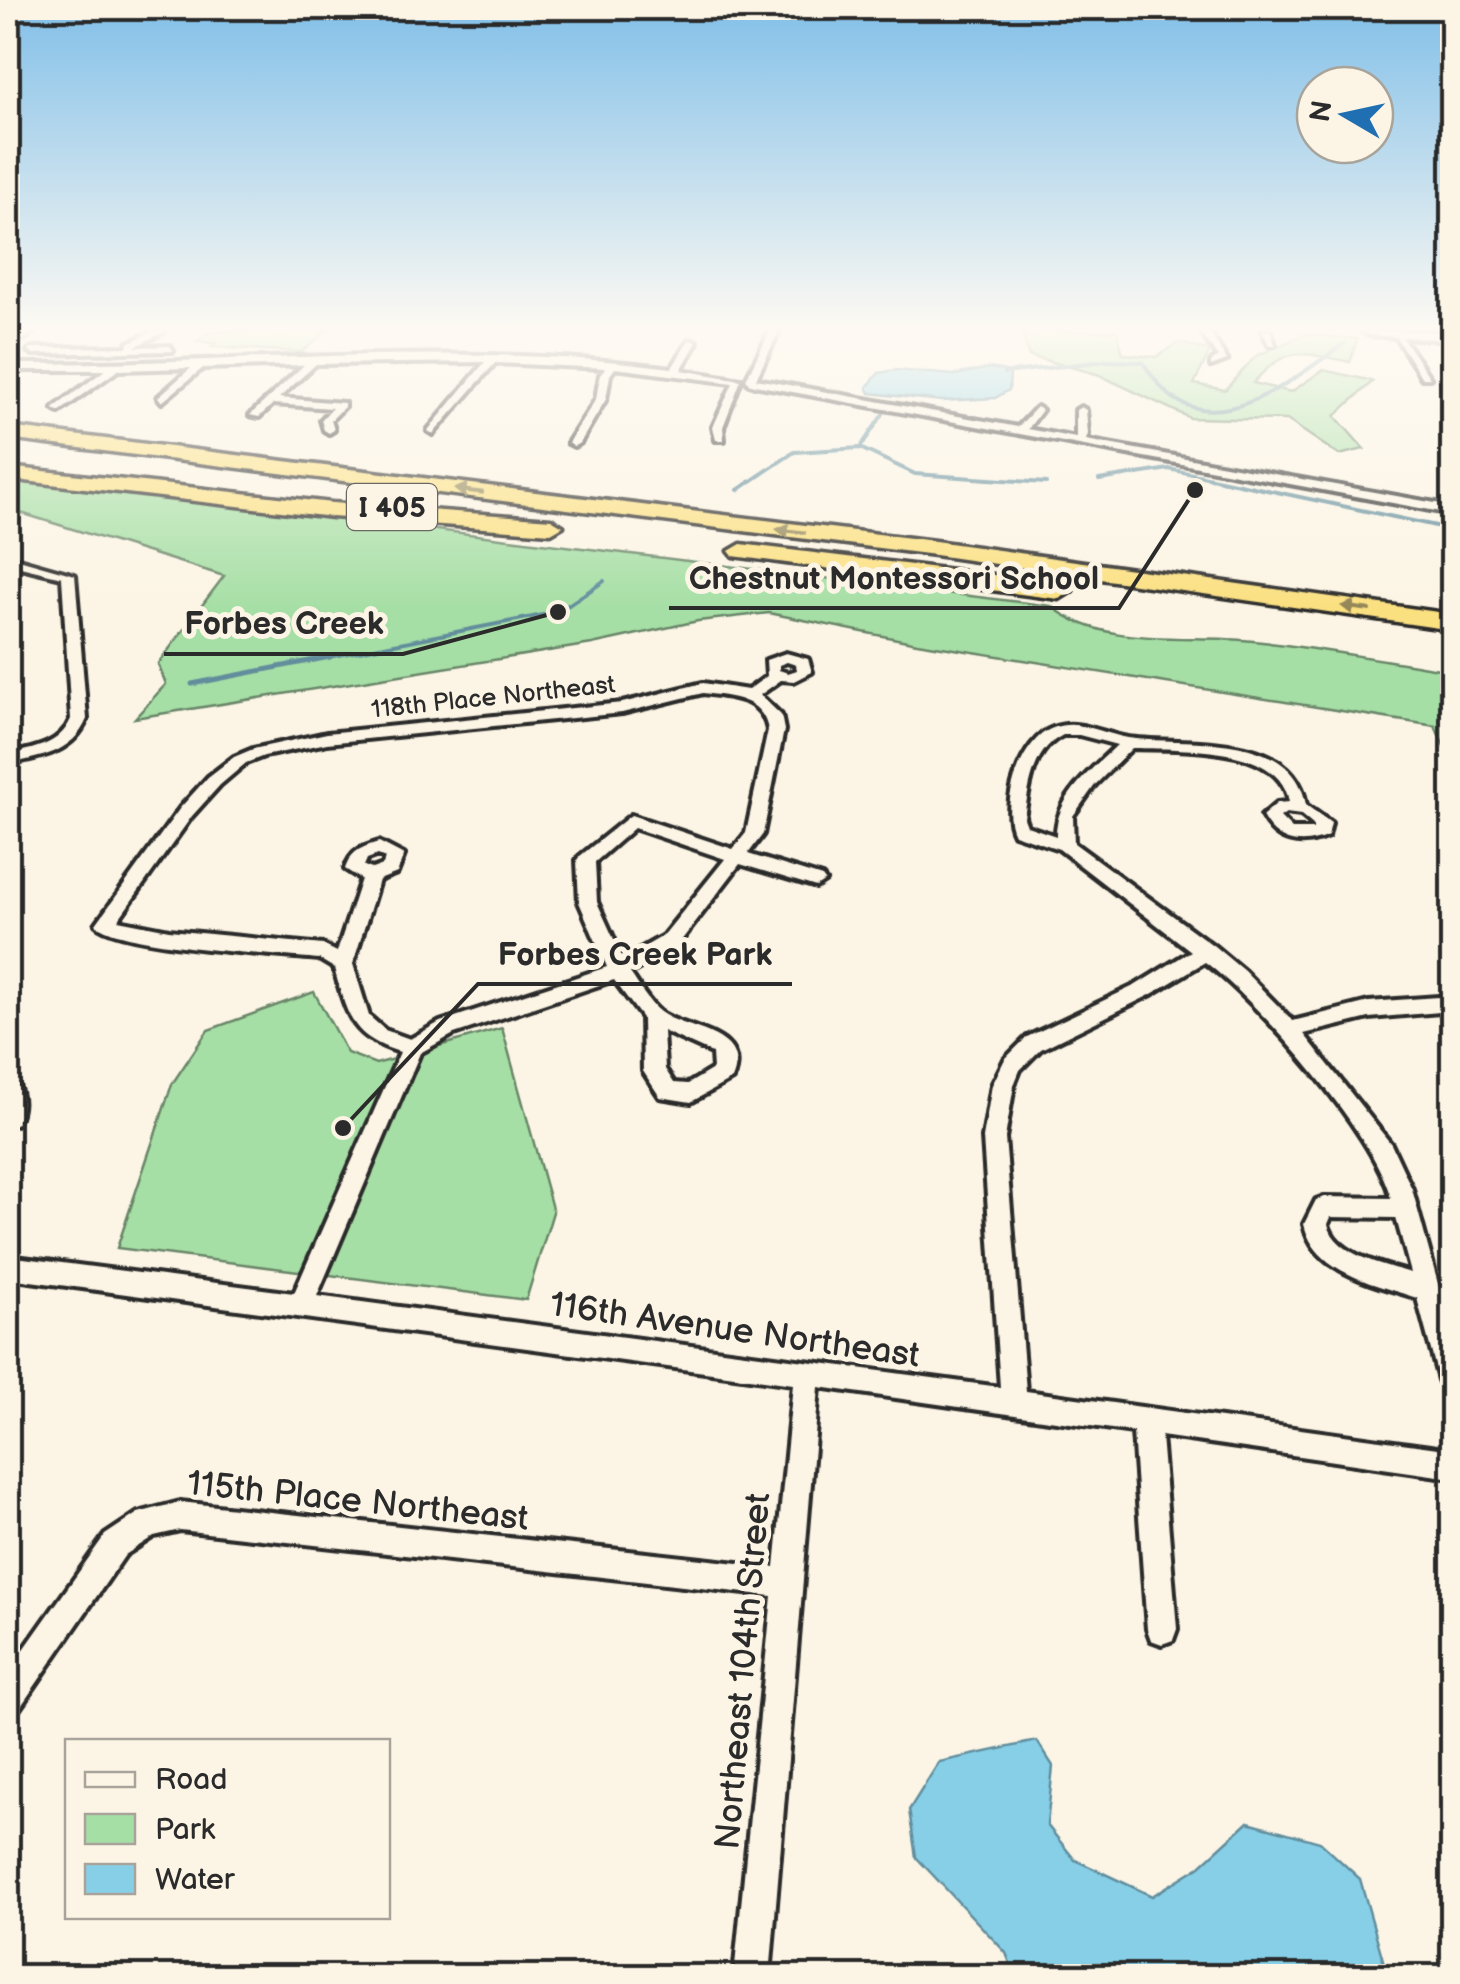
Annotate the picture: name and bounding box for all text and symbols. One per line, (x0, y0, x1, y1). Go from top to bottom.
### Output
north arrow (1295, 65, 1395, 165)
text: N (1304, 98, 1340, 124)
one-way arrow (452, 483, 484, 499)
road number: I 405 (347, 484, 437, 530)
one-way arrow (775, 523, 807, 539)
callout: Chestnut Montessori School (669, 546, 1119, 608)
text: Chestnut Montessori School (689, 560, 1099, 599)
callout: Forbes Creek (164, 592, 403, 654)
one-way arrow (1340, 599, 1371, 615)
text: Forbes Creek (184, 605, 384, 644)
street label: 118th Place Northeast (370, 669, 617, 726)
callout: Forbes Creek Park (478, 922, 792, 984)
text: Forbes Creek Park (498, 936, 772, 975)
street label: 116th Avenue Northeast (547, 1283, 923, 1378)
street label: 115th Place Northeast (185, 1462, 531, 1541)
street label: Northeast 104th Street (706, 1491, 781, 1851)
legend (65, 1739, 390, 1919)
text: Road (155, 1762, 228, 1798)
text: Park (155, 1812, 215, 1848)
text: Water (155, 1862, 236, 1898)

